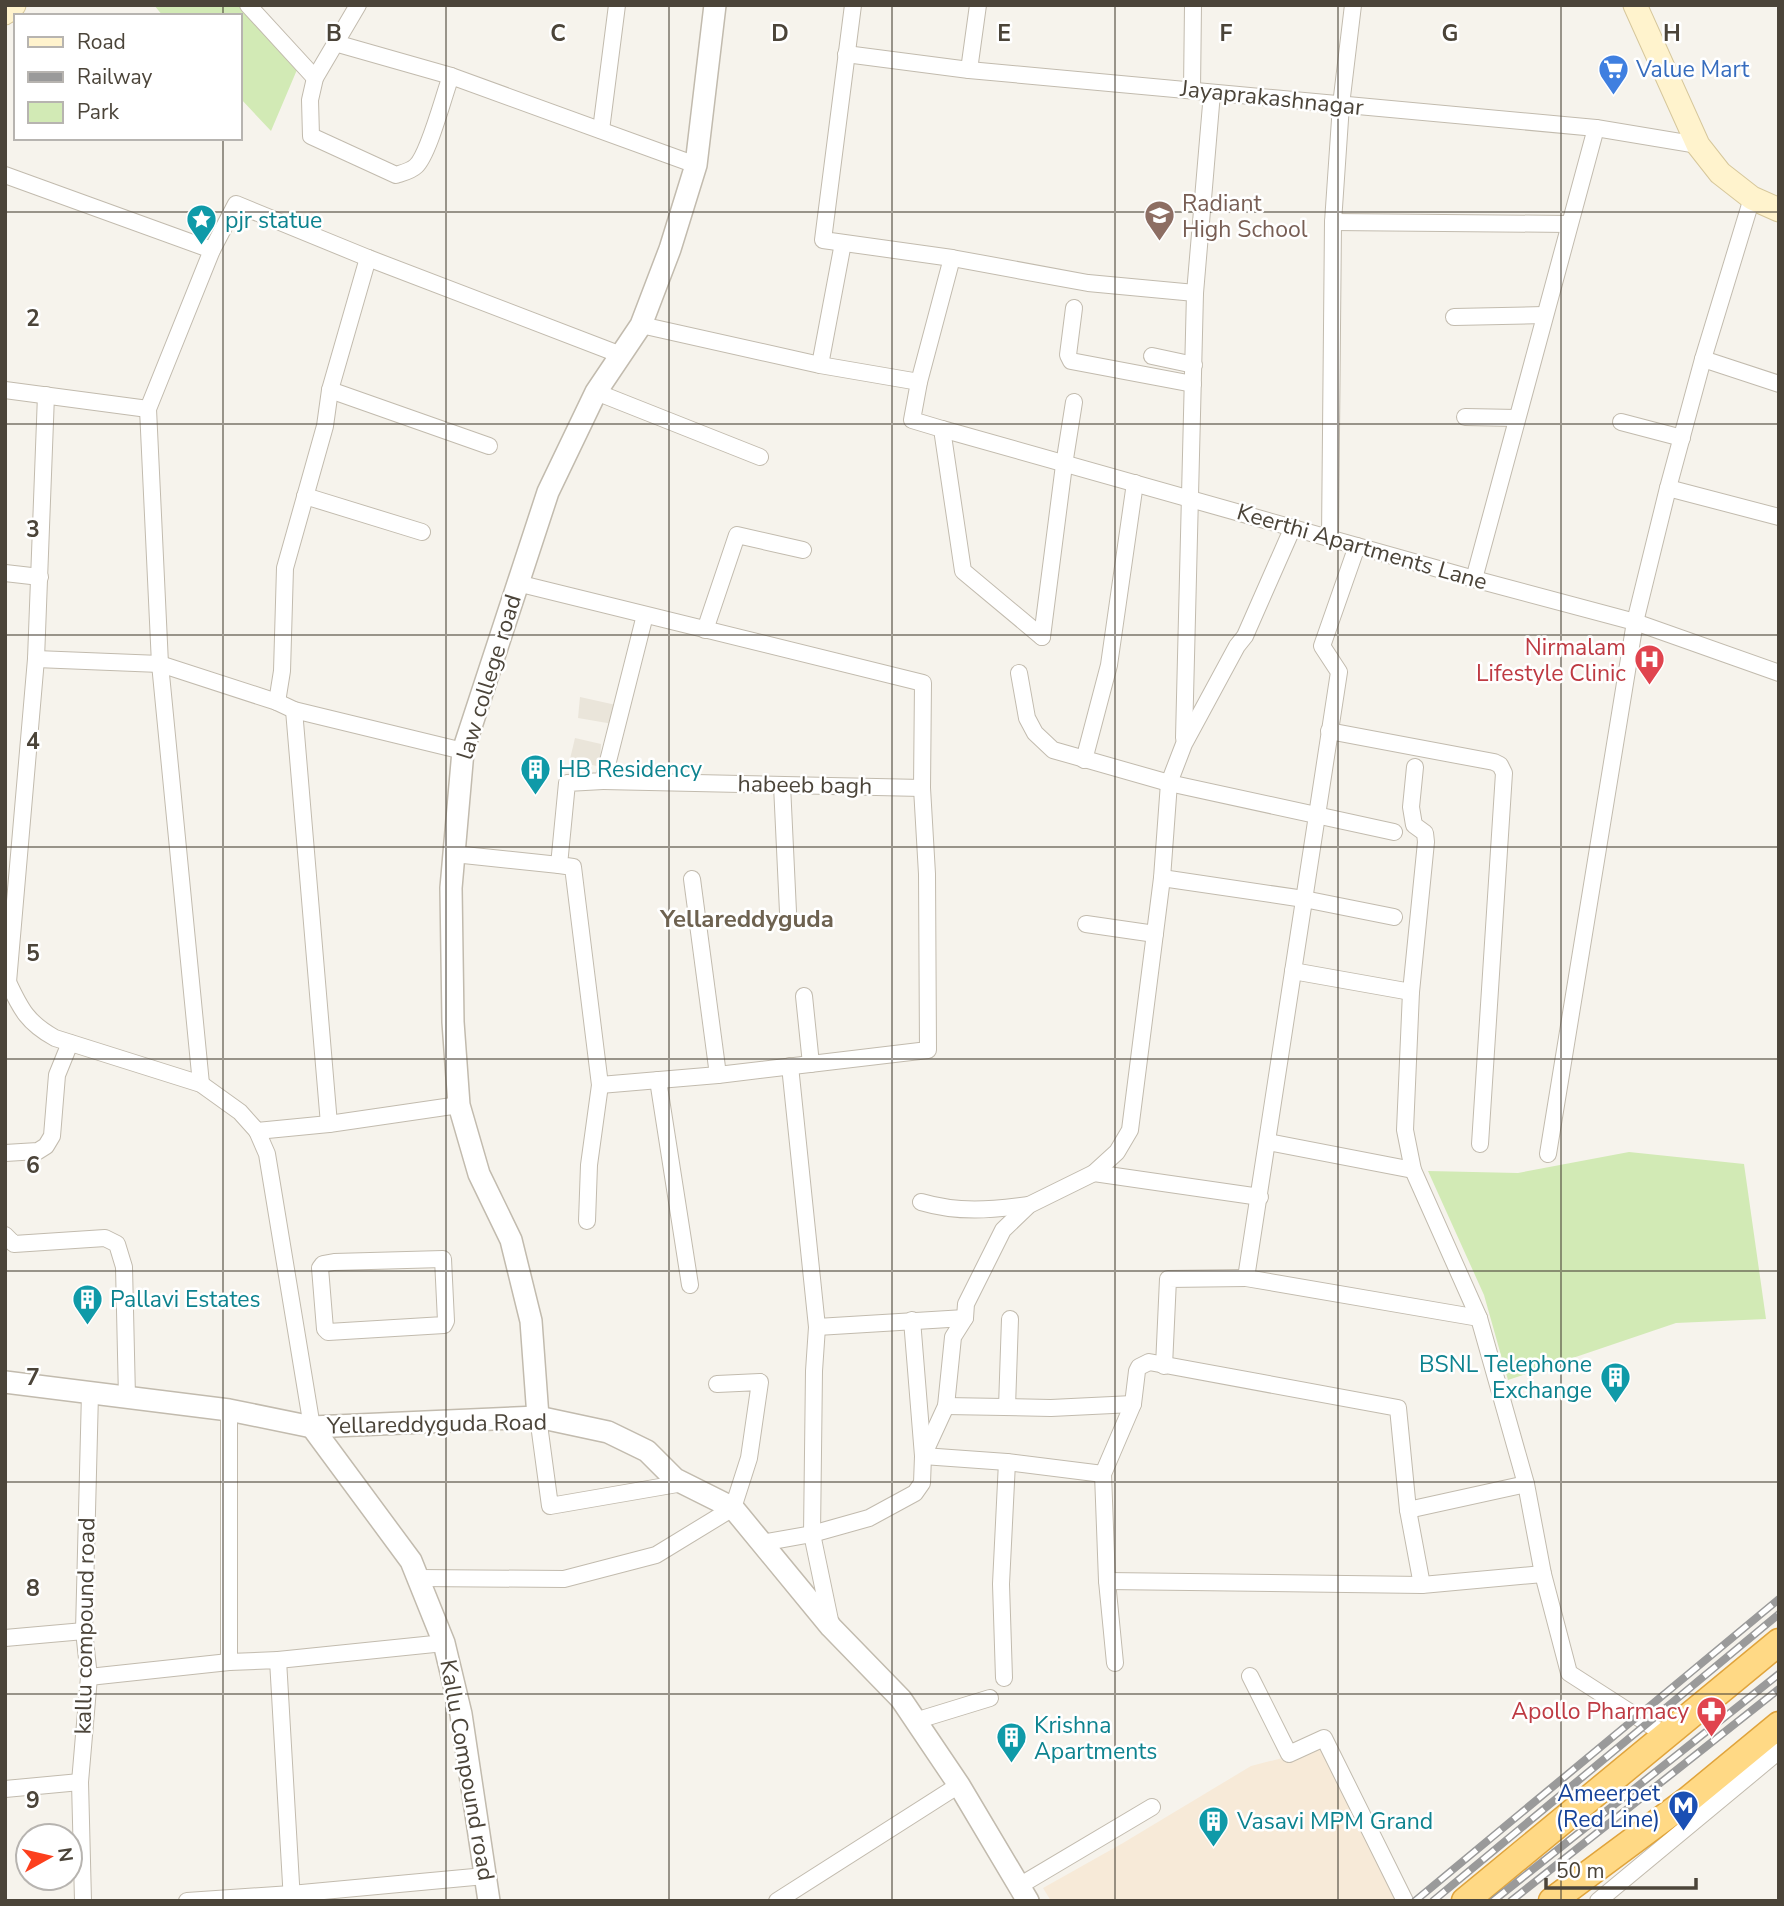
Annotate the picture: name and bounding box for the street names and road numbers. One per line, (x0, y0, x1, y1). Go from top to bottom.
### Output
street label: Jayaprakashnagar (1178, 73, 1366, 123)
street label: Keerthi Apartments Lane (1233, 496, 1491, 598)
street label: law college road (449, 591, 529, 763)
street label: habeeb bagh (737, 768, 873, 802)
street label: Yellareddyguda Road (326, 1407, 547, 1441)
street label: kallu compound road (68, 1517, 102, 1735)
street label: Kallu Compound road (432, 1657, 502, 1883)

